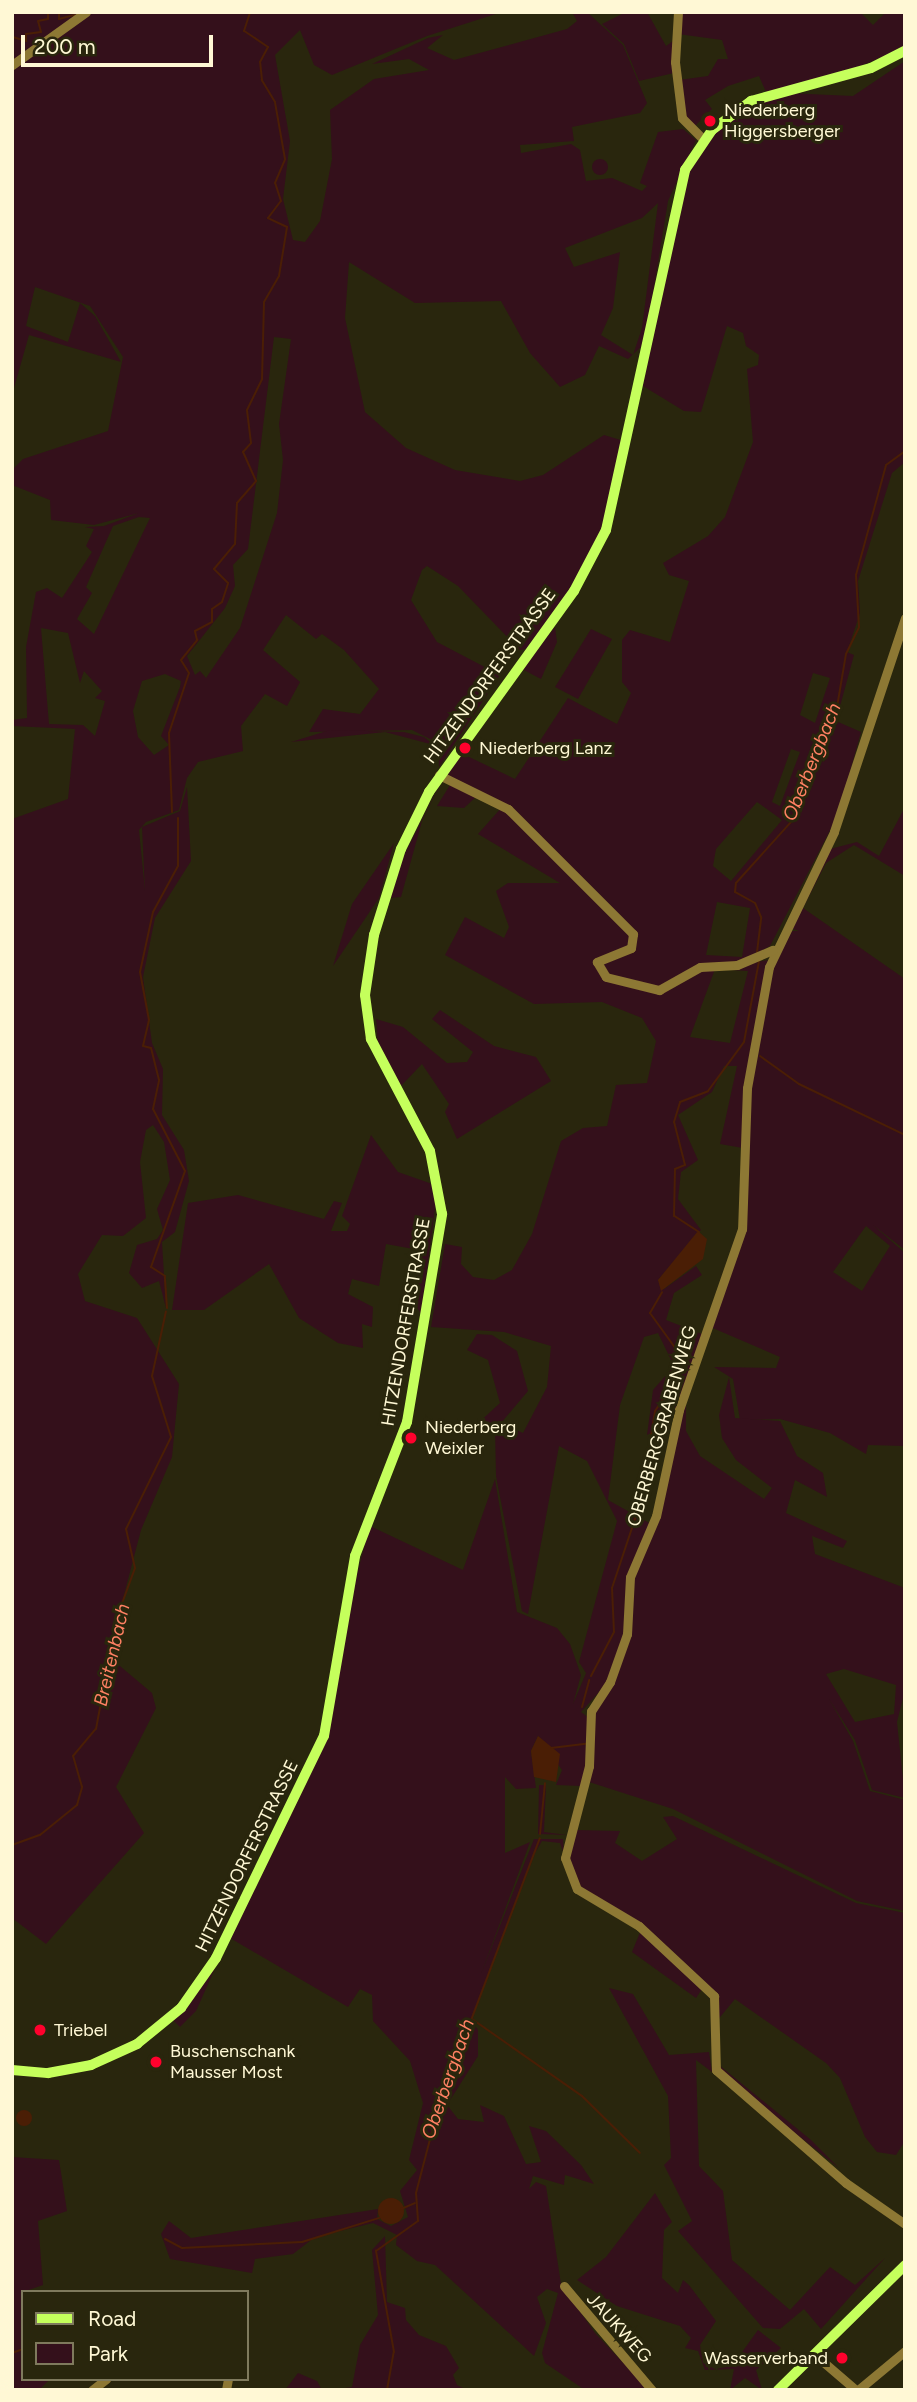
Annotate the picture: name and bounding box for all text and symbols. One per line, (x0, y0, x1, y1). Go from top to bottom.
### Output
scale bar (24, 21, 217, 65)
text: 200 m (34, 34, 96, 59)
place label: Niederberg Higgersberger (724, 100, 840, 142)
marker: Niederberg Higgersberger (702, 113, 718, 129)
street label: HITZENDORFERSTRASSE (419, 584, 561, 768)
water label: Oberbergbach (778, 700, 846, 824)
place label: Niederberg Lanz (479, 737, 612, 759)
marker: Niederberg Lanz (457, 740, 473, 756)
street label: HITZENDORFERSTRASSE (377, 1216, 435, 1428)
street label: OBERBERGGRABENWEG (623, 1323, 701, 1529)
place label: Niederberg Weixler (425, 1417, 516, 1460)
marker: Niederberg Weixler (403, 1430, 419, 1446)
water label: Breitenbach (89, 1602, 135, 1708)
street label: HITZENDORFERSTRASSE (191, 1756, 303, 1956)
water label: Oberbergbach (417, 2016, 479, 2142)
place label: Triebel (54, 2019, 108, 2041)
marker: Triebel (32, 2022, 48, 2038)
place label: Buschenschank Mausser Most (170, 2041, 295, 2084)
marker: Buschenschank Mausser Most (148, 2054, 164, 2070)
street label: JAUKWEG (582, 2289, 656, 2367)
legend (21, 2290, 248, 2381)
text: Road (88, 2306, 136, 2331)
text: Park (88, 2341, 128, 2366)
place label: Wasserverband (704, 2347, 828, 2369)
marker: Wasserverband (834, 2350, 850, 2366)

